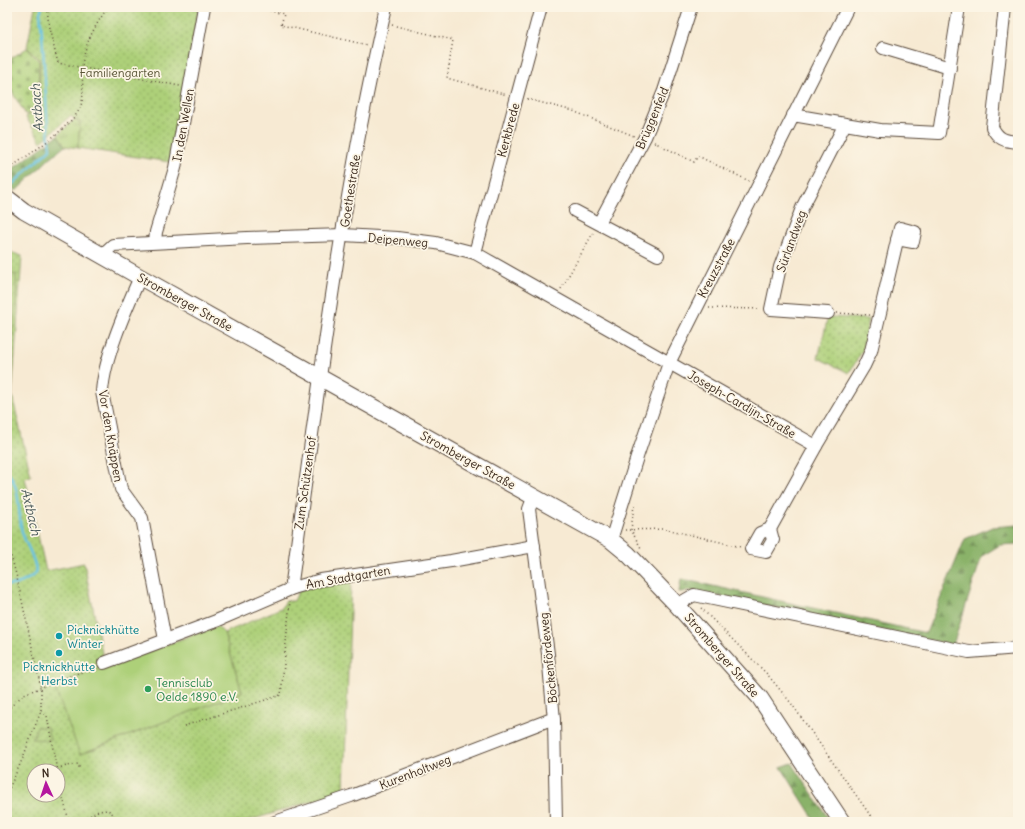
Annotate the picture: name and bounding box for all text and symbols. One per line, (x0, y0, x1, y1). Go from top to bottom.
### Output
park label: Familiengärten (80, 65, 160, 80)
water label: Axtbach (27, 83, 47, 132)
street label: Brüggenfeld (632, 85, 672, 151)
street label: In den Wellen (169, 87, 197, 163)
street label: Kerkbrede (494, 101, 522, 159)
street label: Goethestraße (337, 154, 363, 228)
street label: Sürlandweg (773, 208, 809, 274)
street label: Deipenweg (367, 230, 429, 250)
street label: Kreuzstraße (694, 236, 738, 300)
street label: Stromberger Straße (135, 270, 235, 334)
street label: Joseph-Cardijn-Straße (685, 367, 799, 441)
street label: Vor den Knäppen (96, 389, 126, 483)
street label: Stromberger Straße (418, 428, 518, 492)
street label: Zum Schützenhof (291, 434, 319, 531)
water label: Axtbach (17, 487, 45, 538)
street label: Am Stadtgarten (305, 562, 391, 592)
street label: Stromberger Straße (681, 610, 763, 700)
street label: Böckenfördeweg (536, 612, 560, 704)
place label: Picknickhütte Winter (67, 622, 139, 651)
marker: Picknickhütte Winter (54, 631, 64, 641)
marker: Picknickhütte Herbst (54, 648, 64, 658)
place label: Picknickhütte Herbst (23, 659, 95, 688)
place label: Tennisclub Oelde 1890 e.V. (156, 675, 238, 704)
marker: Tennisclub Oelde 1890 e.V. (143, 684, 153, 694)
street label: Kurenholtweg (377, 752, 453, 792)
north arrow (26, 763, 66, 803)
text: N (41, 766, 50, 780)

